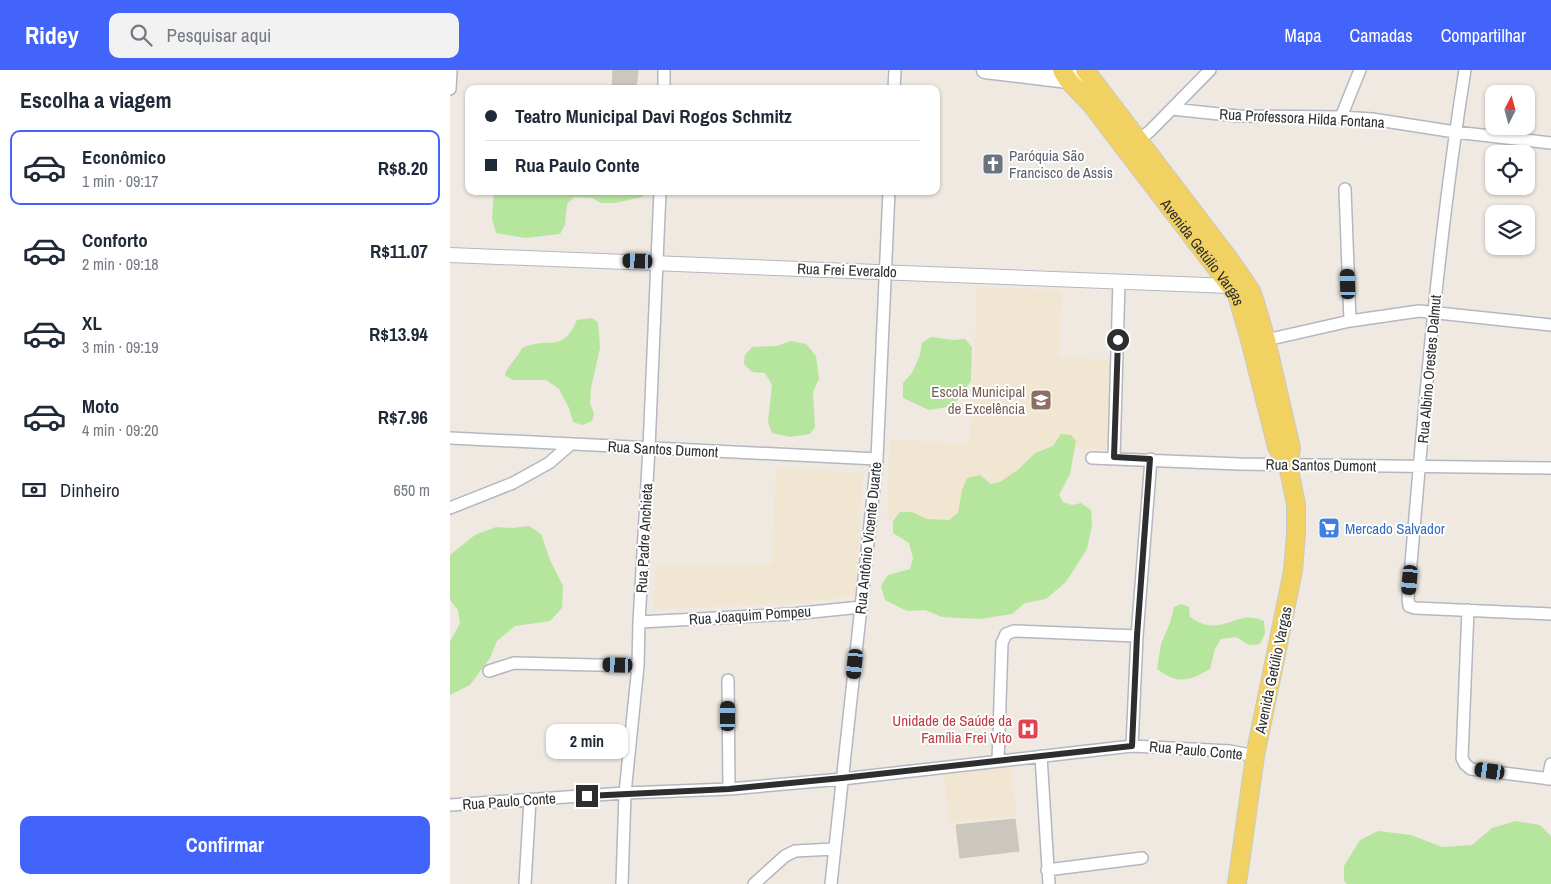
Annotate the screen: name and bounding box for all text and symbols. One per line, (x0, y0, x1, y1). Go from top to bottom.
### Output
search box (109, 13, 459, 58)
text: Ridey (25, 19, 79, 51)
icon: search (127, 21, 155, 49)
text: Pesquisar aqui (167, 22, 271, 48)
text: Mapa (1285, 23, 1322, 48)
text: Camadas (1350, 23, 1413, 48)
text: Compartilhar (1441, 23, 1526, 48)
text: Escolha a viagem (20, 85, 171, 115)
north arrow (1485, 85, 1535, 135)
map controls (1485, 85, 1535, 255)
text: Teatro Municipal Davi Rogos Schmitz (515, 103, 792, 129)
street label: Rua Professora Hilda Fontana (1219, 103, 1385, 133)
text: Econômico (82, 144, 166, 170)
icon: car (22, 145, 67, 190)
place label: Paróquia São Francisco de Assis (1009, 145, 1113, 183)
button: locate (1485, 145, 1535, 195)
text: Rua Paulo Conte (515, 152, 640, 178)
church icon: Paróquia São Francisco de Assis (981, 152, 1005, 176)
text: R$8.20 (378, 155, 428, 181)
text: 1 min · 09:17 (82, 170, 159, 192)
street label: Avenida Getúlio Vargas (1156, 193, 1250, 308)
button: layers (1485, 205, 1535, 255)
text: Conforto (82, 227, 148, 253)
icon: car (22, 228, 67, 273)
text: R$11.07 (370, 238, 428, 264)
text: 2 min · 09:18 (82, 253, 159, 275)
car (622, 253, 653, 269)
street label: Rua Frei Everaldo (797, 258, 897, 282)
car (1339, 269, 1356, 299)
street label: Rua Albino Orestes Dalmut (1412, 293, 1446, 444)
text: XL (82, 310, 102, 336)
icon: car (22, 311, 67, 356)
text: R$13.94 (369, 321, 428, 347)
route start (1107, 329, 1129, 351)
text: 3 min · 09:19 (82, 336, 159, 358)
place label: Escola Municipal de Excelência (931, 381, 1025, 419)
school or university icon: Escola Municipal de Excelência (1029, 388, 1053, 412)
text: Moto (82, 393, 119, 419)
icon: car (22, 394, 67, 439)
text: R$7.96 (378, 404, 428, 430)
text: 4 min · 09:20 (82, 419, 159, 441)
street label: Rua Santos Dumont (607, 436, 719, 462)
street label: Rua Santos Dumont (1265, 454, 1377, 476)
street label: Rua Antônio Vicente Duarte (850, 461, 886, 615)
icon: cash (20, 476, 48, 504)
text: Dinheiro (60, 477, 120, 503)
text: 650 m (394, 479, 430, 501)
street label: Rua Padre Anchieta (631, 482, 657, 594)
supermarket icon: Mercado Salvador (1317, 516, 1341, 540)
place label: Mercado Salvador (1345, 518, 1445, 539)
car (1401, 564, 1418, 596)
street label: Rua Joaquim Pompeu (688, 600, 812, 630)
street label: Avenida Getúlio Vargas (1249, 604, 1297, 736)
car (845, 648, 864, 680)
car (602, 657, 633, 673)
car (720, 701, 735, 731)
place label: Unidade de Saúde da Família Frei Vito (892, 710, 1012, 748)
hospital icon: Unidade de Saúde da Família Frei Vito (1016, 717, 1040, 741)
callout: 2 min (546, 724, 628, 758)
text: 2 min (570, 730, 604, 752)
street label: Rua Paulo Conte (1148, 735, 1244, 765)
car (1474, 761, 1505, 781)
route end (576, 785, 598, 807)
street label: Rua Paulo Conte (462, 787, 557, 815)
button: Confirmar (20, 816, 430, 874)

